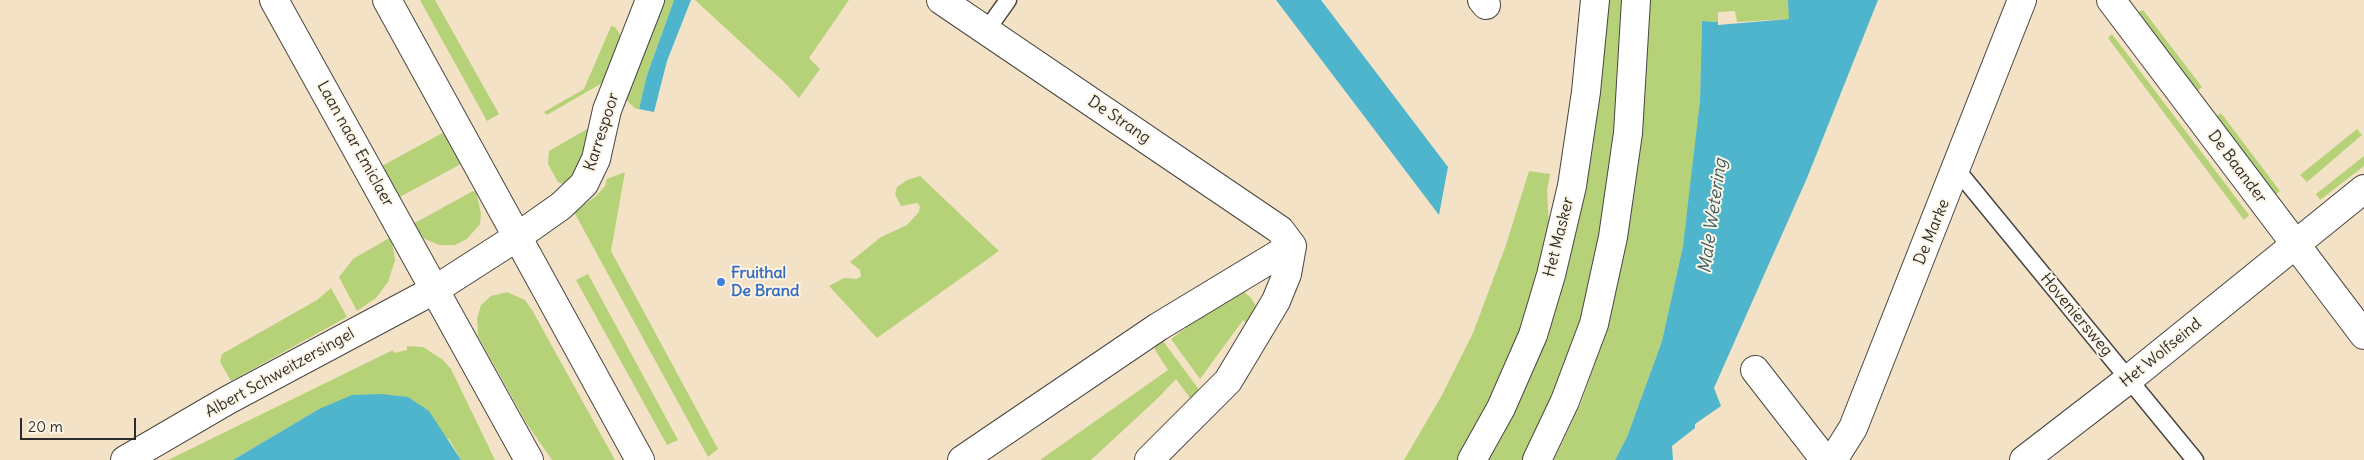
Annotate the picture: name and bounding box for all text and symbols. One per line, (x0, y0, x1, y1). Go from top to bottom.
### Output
street label: Laan naar Emiclaer (313, 78, 397, 210)
street label: Karrespoor (580, 91, 624, 173)
street label: De Strang (1084, 92, 1154, 148)
street label: De Baander (2203, 127, 2271, 207)
water label: Male Wetering (1694, 157, 1732, 275)
street label: Het Masker (1540, 195, 1578, 279)
street label: De Marke (1910, 196, 1954, 268)
place label: Fruithal De Brand (731, 263, 799, 301)
street label: Hoveniersweg (2036, 270, 2116, 360)
marker: Fruithal De Brand (715, 276, 727, 288)
street label: Het Wolfseind (2116, 314, 2206, 392)
street label: Albert Schweitzersingel (202, 324, 358, 422)
scale bar (22, 408, 139, 440)
text: 20 m (28, 417, 63, 436)

